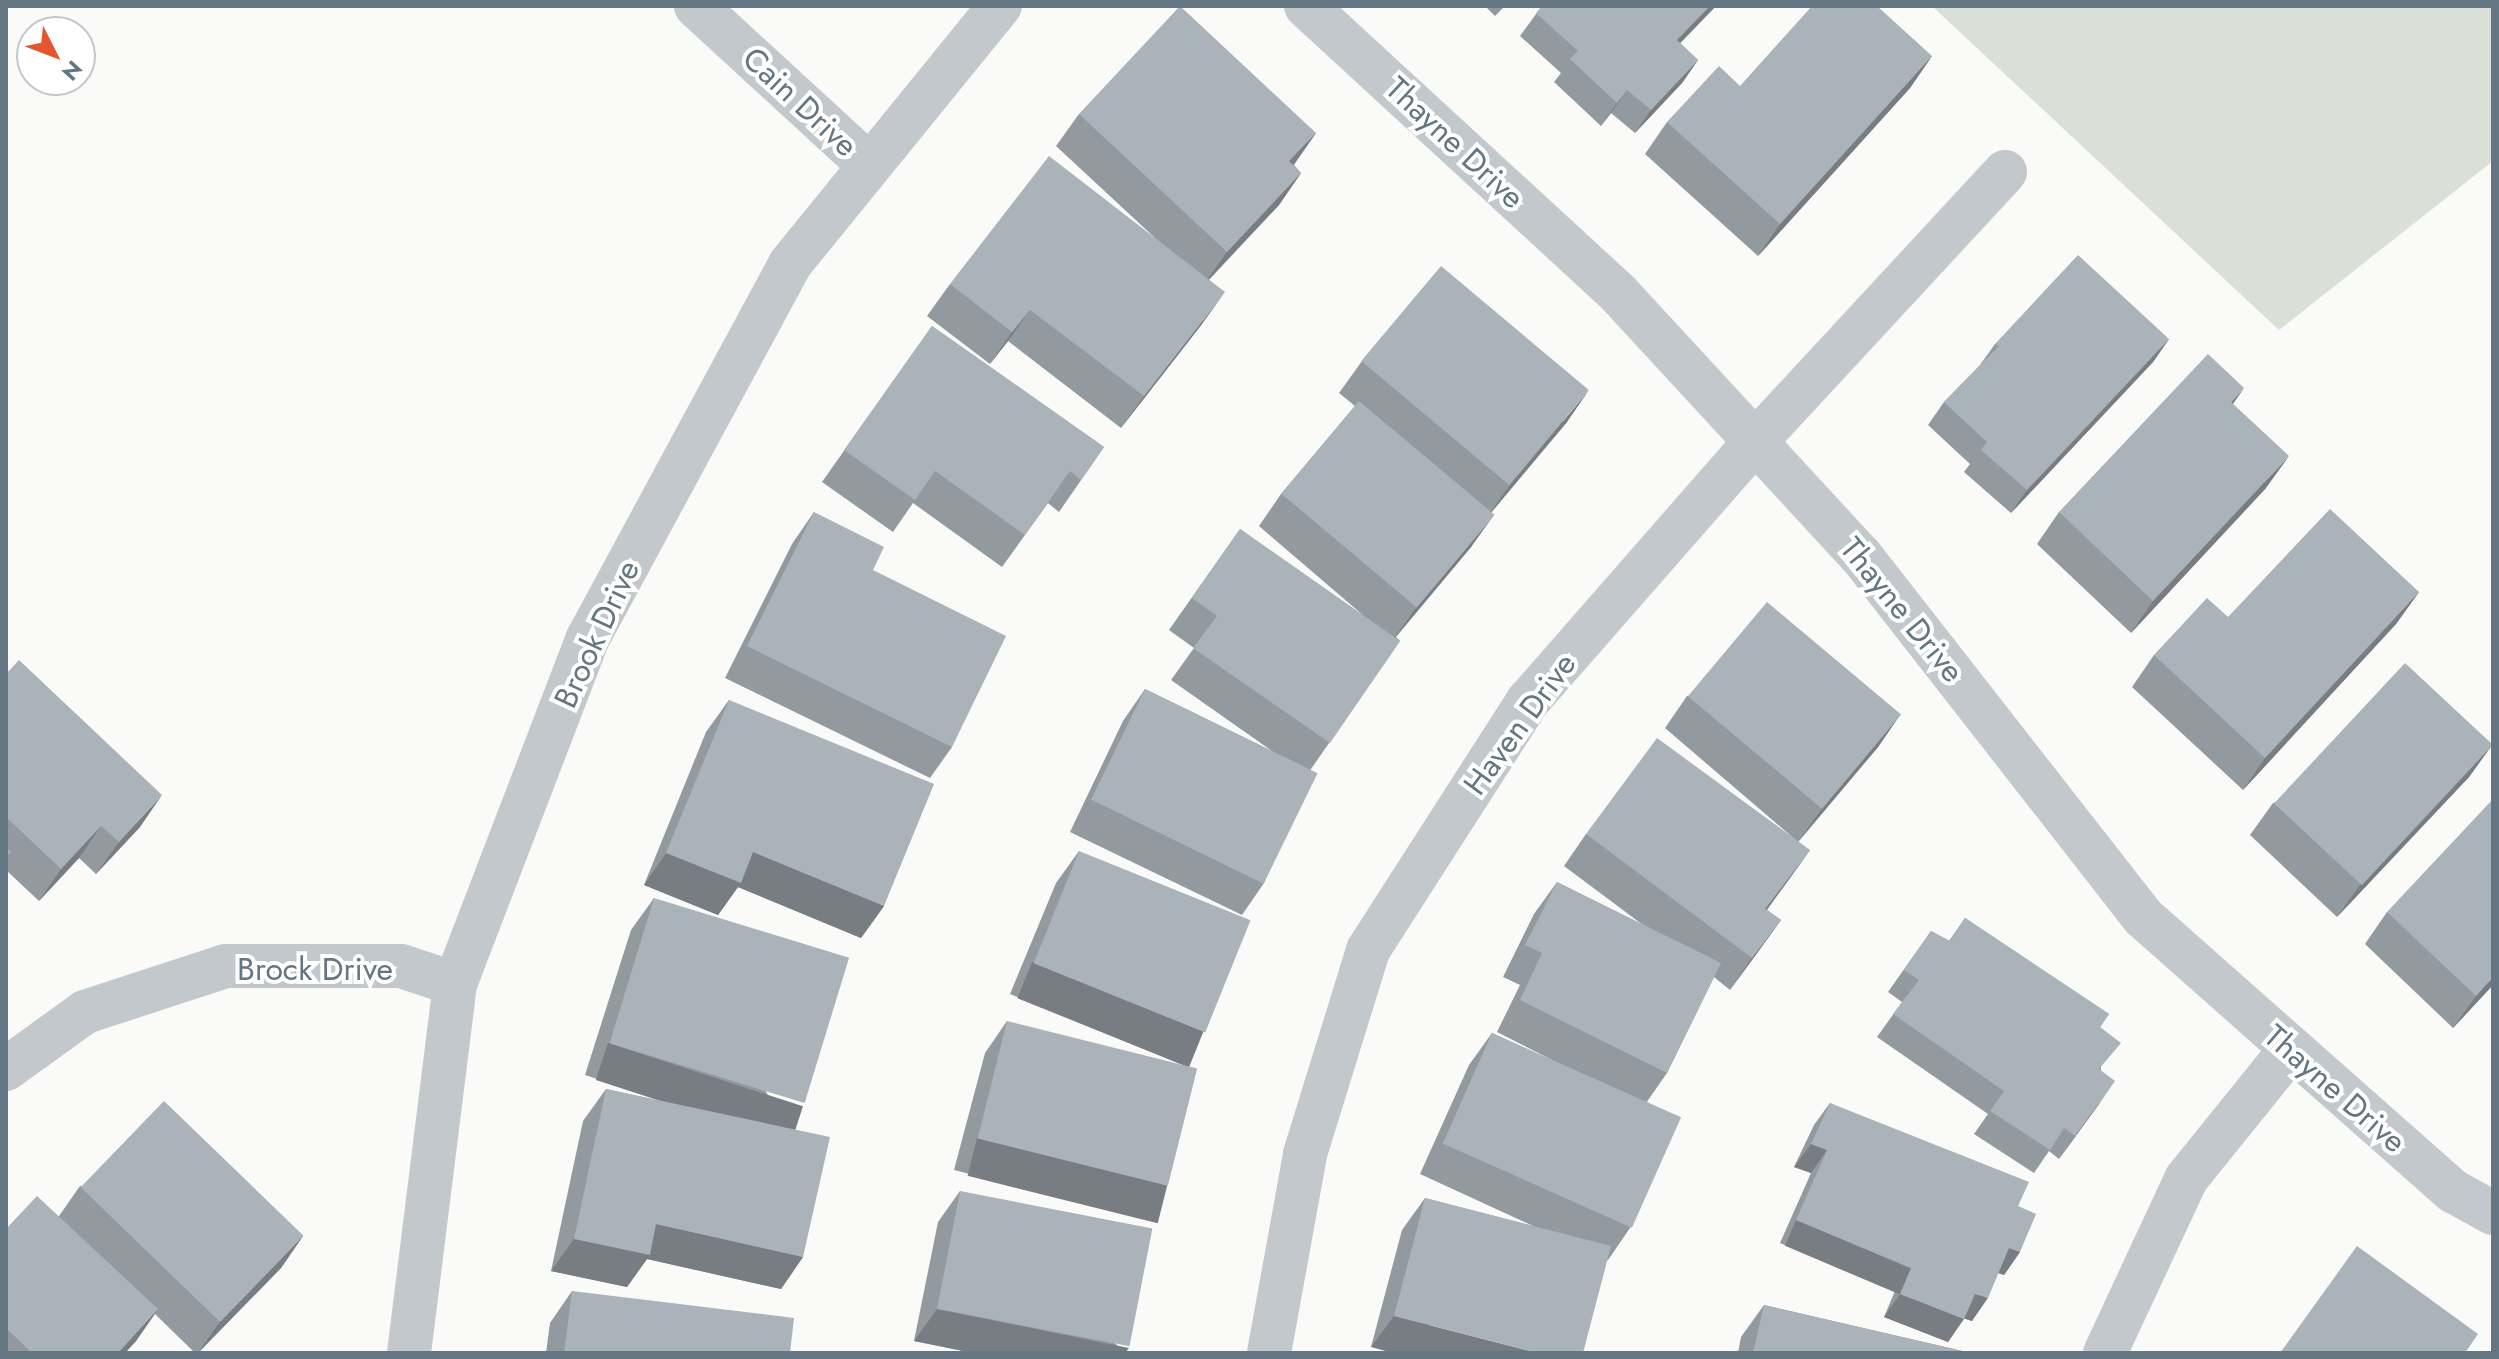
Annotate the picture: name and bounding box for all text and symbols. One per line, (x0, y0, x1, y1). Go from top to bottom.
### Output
north arrow (16, 16, 96, 96)
street label: Cain Drive (735, 39, 865, 165)
text: N (55, 54, 90, 88)
street label: Thayne Drive (1378, 69, 1532, 217)
street label: Thayne Drive (1832, 530, 1972, 690)
street label: Brook Drive (546, 554, 648, 714)
street label: Haven Drive (1456, 646, 1584, 802)
street label: Brock Drive (237, 950, 393, 988)
street label: Thayne Drive (2256, 1017, 2414, 1161)

